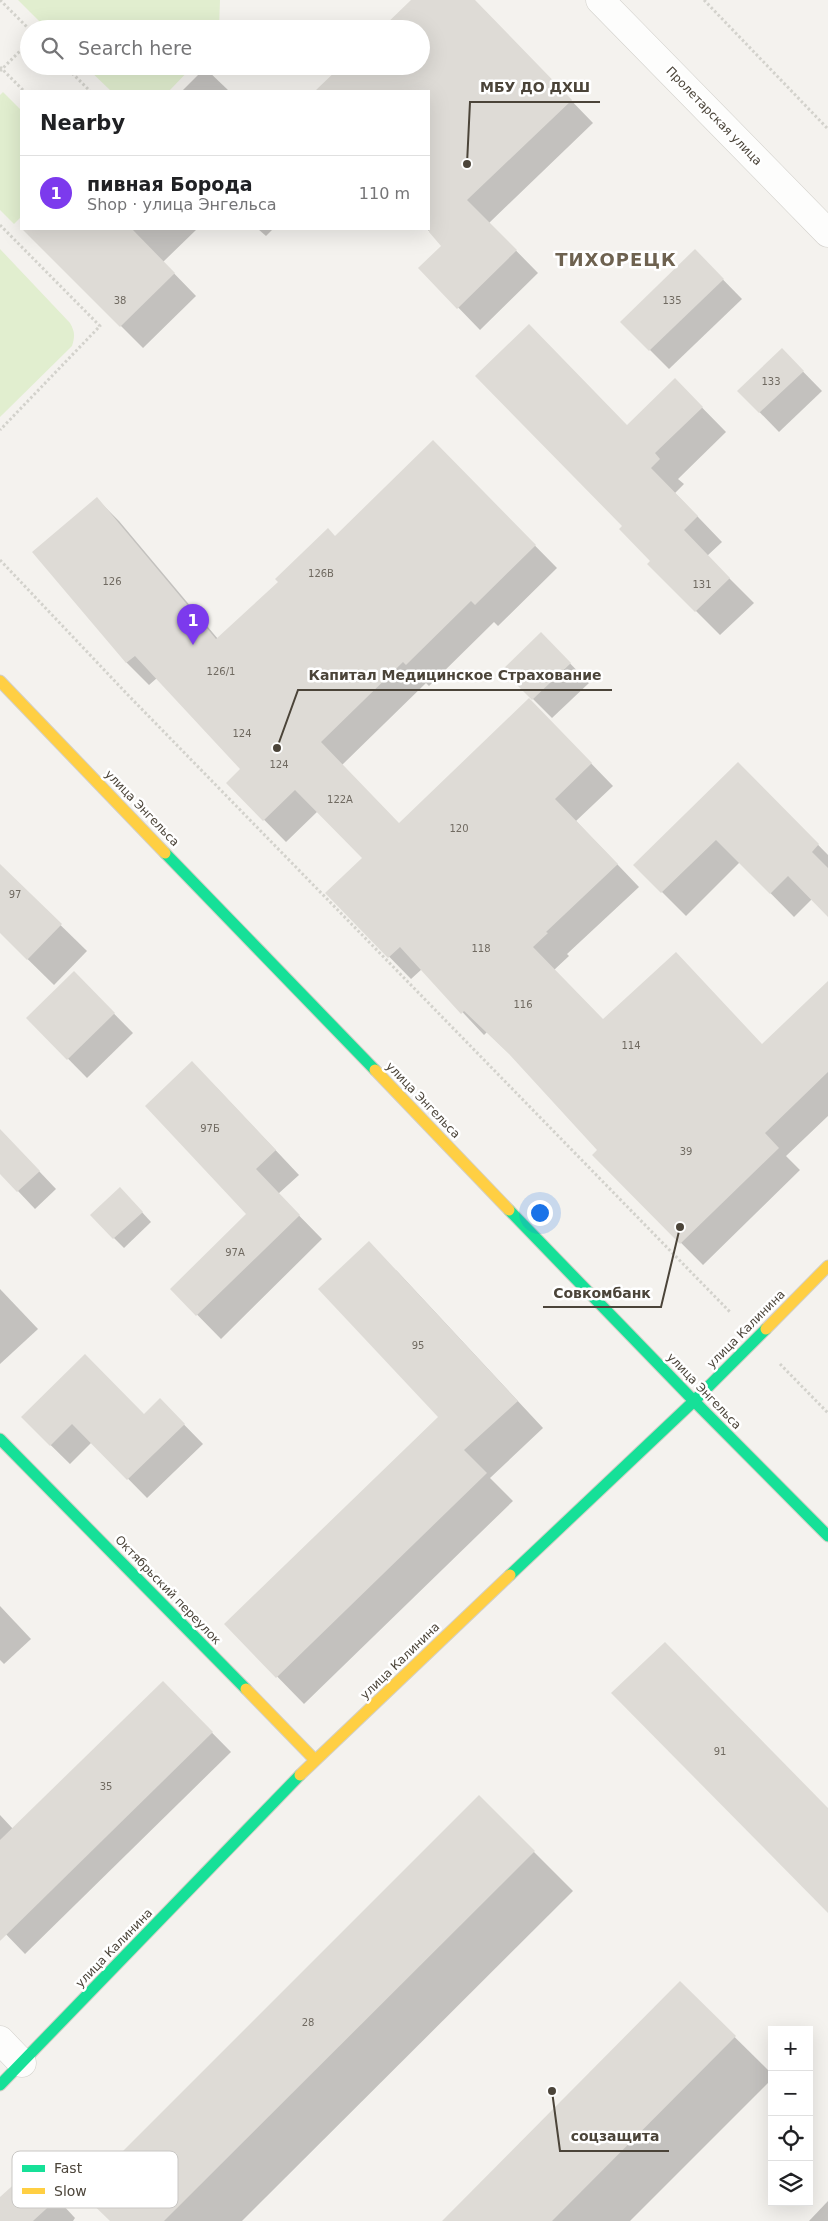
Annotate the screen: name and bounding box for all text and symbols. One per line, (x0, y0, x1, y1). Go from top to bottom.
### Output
search box (20, 20, 430, 75)
icon: search (38, 34, 66, 62)
text: Search here (78, 37, 192, 59)
street label: Пролетарская улица (663, 64, 765, 168)
callout: МБУ ДО ДХШ (470, 73, 600, 102)
text: МБУ ДО ДХШ (480, 79, 590, 95)
text: Nearby (40, 111, 125, 135)
text: пивная Борода (87, 173, 253, 195)
text: 1 (50, 184, 62, 203)
text: 110 m (359, 184, 410, 203)
text: Shop · улица Энгельса (87, 195, 277, 214)
district label: ТИХОРЕЦК (555, 249, 677, 270)
house number: 38 (114, 295, 126, 306)
house number: 135 (662, 295, 682, 306)
house number: 133 (761, 376, 781, 387)
house number: 126В (308, 568, 334, 579)
house number: 126 (102, 576, 122, 587)
house number: 131 (692, 579, 712, 590)
pin: 1 (177, 604, 209, 645)
callout: Капитал Медицинское Страхование (298, 661, 612, 690)
house number: 126/1 (207, 666, 235, 677)
text: Капитал Медицинское Страхование (308, 667, 602, 683)
house number: 124 (232, 728, 252, 739)
house number: 124 (269, 759, 289, 770)
street label: улица Энгельса (102, 767, 182, 849)
house number: 122А (327, 794, 353, 805)
house number: 120 (449, 823, 469, 834)
house number: 97 (9, 889, 21, 900)
house number: 118 (471, 943, 491, 954)
house number: 116 (513, 999, 533, 1010)
house number: 114 (621, 1040, 641, 1051)
street label: улица Энгельса (383, 1059, 463, 1141)
house number: 97Б (200, 1123, 220, 1134)
house number: 39 (680, 1146, 692, 1157)
your location (527, 1200, 553, 1226)
house number: 97А (225, 1247, 245, 1258)
callout: Совкомбанк (543, 1278, 661, 1307)
text: Совкомбанк (553, 1285, 651, 1301)
street label: улица Калинина (704, 1287, 788, 1371)
house number: 95 (412, 1340, 424, 1351)
street label: улица Энгельса (664, 1350, 744, 1432)
street label: Октябрьский переулок (112, 1533, 224, 1647)
street label: улица Калинина (358, 1620, 442, 1702)
house number: 91 (714, 1746, 726, 1757)
house number: 35 (100, 1781, 112, 1792)
street label: улица Калинина (73, 1906, 155, 1990)
house number: 28 (302, 2017, 314, 2028)
map controls (768, 2026, 813, 2206)
button: + (768, 2026, 813, 2071)
button: − (768, 2071, 813, 2116)
button: locate (768, 2116, 813, 2161)
callout: соцзащита (560, 2122, 669, 2151)
text: соцзащита (571, 2128, 659, 2144)
legend (12, 2151, 178, 2208)
text: Fast (54, 2160, 83, 2176)
button: layers (768, 2161, 813, 2206)
text: Slow (54, 2183, 87, 2199)

